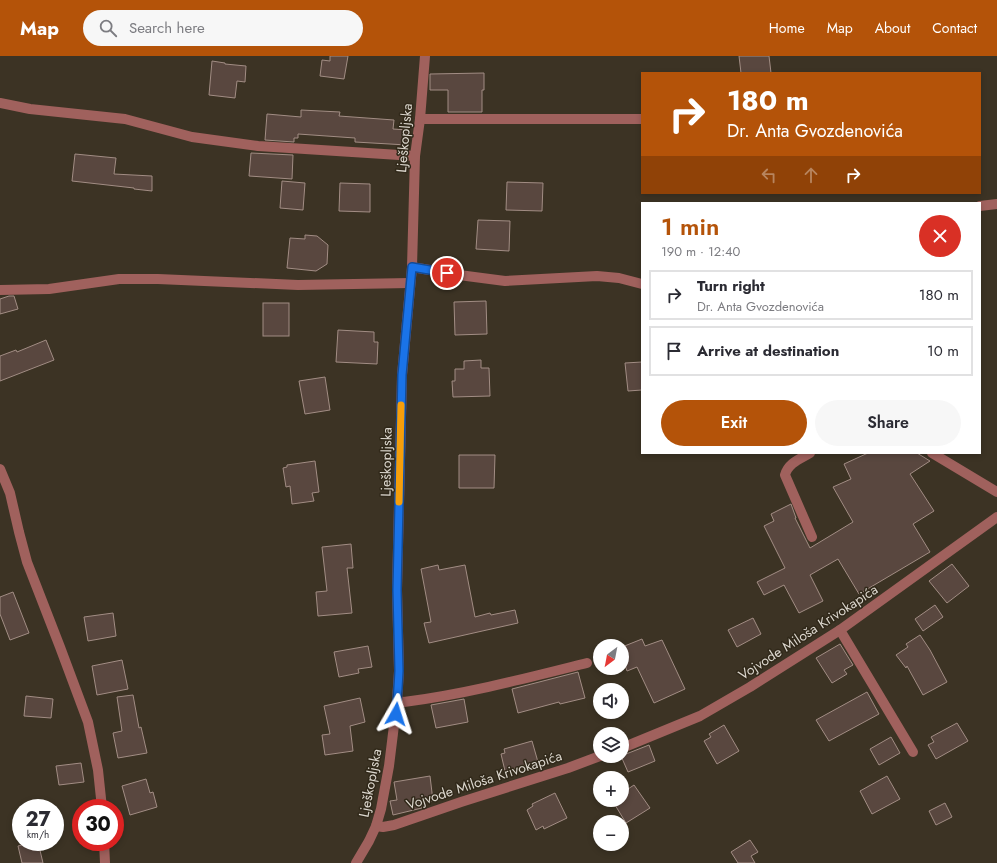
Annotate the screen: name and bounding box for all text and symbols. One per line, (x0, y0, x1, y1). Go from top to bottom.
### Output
search box (83, 10, 363, 46)
text: Map (20, 15, 59, 42)
icon: search (97, 17, 119, 39)
text: Search here (129, 17, 205, 39)
text: Home (769, 18, 805, 38)
text: Map (827, 18, 853, 38)
text: About (875, 18, 910, 38)
text: Contact (932, 18, 977, 38)
text: 180 m (727, 80, 809, 121)
icon: right (661, 88, 713, 140)
street label: Lješkopljska (391, 103, 417, 173)
text: Dr. Anta Gvozdenovića (727, 118, 903, 144)
icon: left (758, 164, 780, 186)
icon: ahead (800, 164, 822, 186)
icon: right (842, 164, 864, 186)
text: 1 min (661, 209, 719, 244)
button: close (919, 215, 961, 257)
text: 190 m · 12:40 (661, 242, 740, 261)
pin (430, 256, 464, 290)
icon: arrive (436, 262, 458, 284)
text: Turn right (697, 275, 765, 297)
icon: right (663, 284, 685, 306)
text: 180 m (919, 284, 959, 306)
text: Dr. Anta Gvozdenovića (697, 297, 824, 316)
icon: arrive (663, 340, 685, 362)
text: Arrive at destination (697, 340, 839, 362)
text: 10 m (927, 340, 959, 362)
button: Exit (661, 400, 807, 446)
button: Share (815, 400, 961, 446)
street label: Lješkopljska (375, 427, 397, 497)
street label: Vojvode Miloša Krivokapića (734, 579, 882, 685)
north arrow (593, 639, 629, 675)
map controls (593, 639, 629, 851)
button: sound (593, 683, 629, 719)
position arrow (375, 693, 417, 735)
button: layers (593, 727, 629, 763)
street label: Vojvode Miloša Krivokapića (404, 745, 564, 815)
street label: Lješkopljska (354, 747, 386, 819)
button: + (593, 771, 629, 807)
speed limit sign: 30 (72, 799, 124, 851)
text: 27 (25, 805, 51, 834)
button: − (593, 815, 629, 851)
text: km/h (27, 827, 49, 842)

